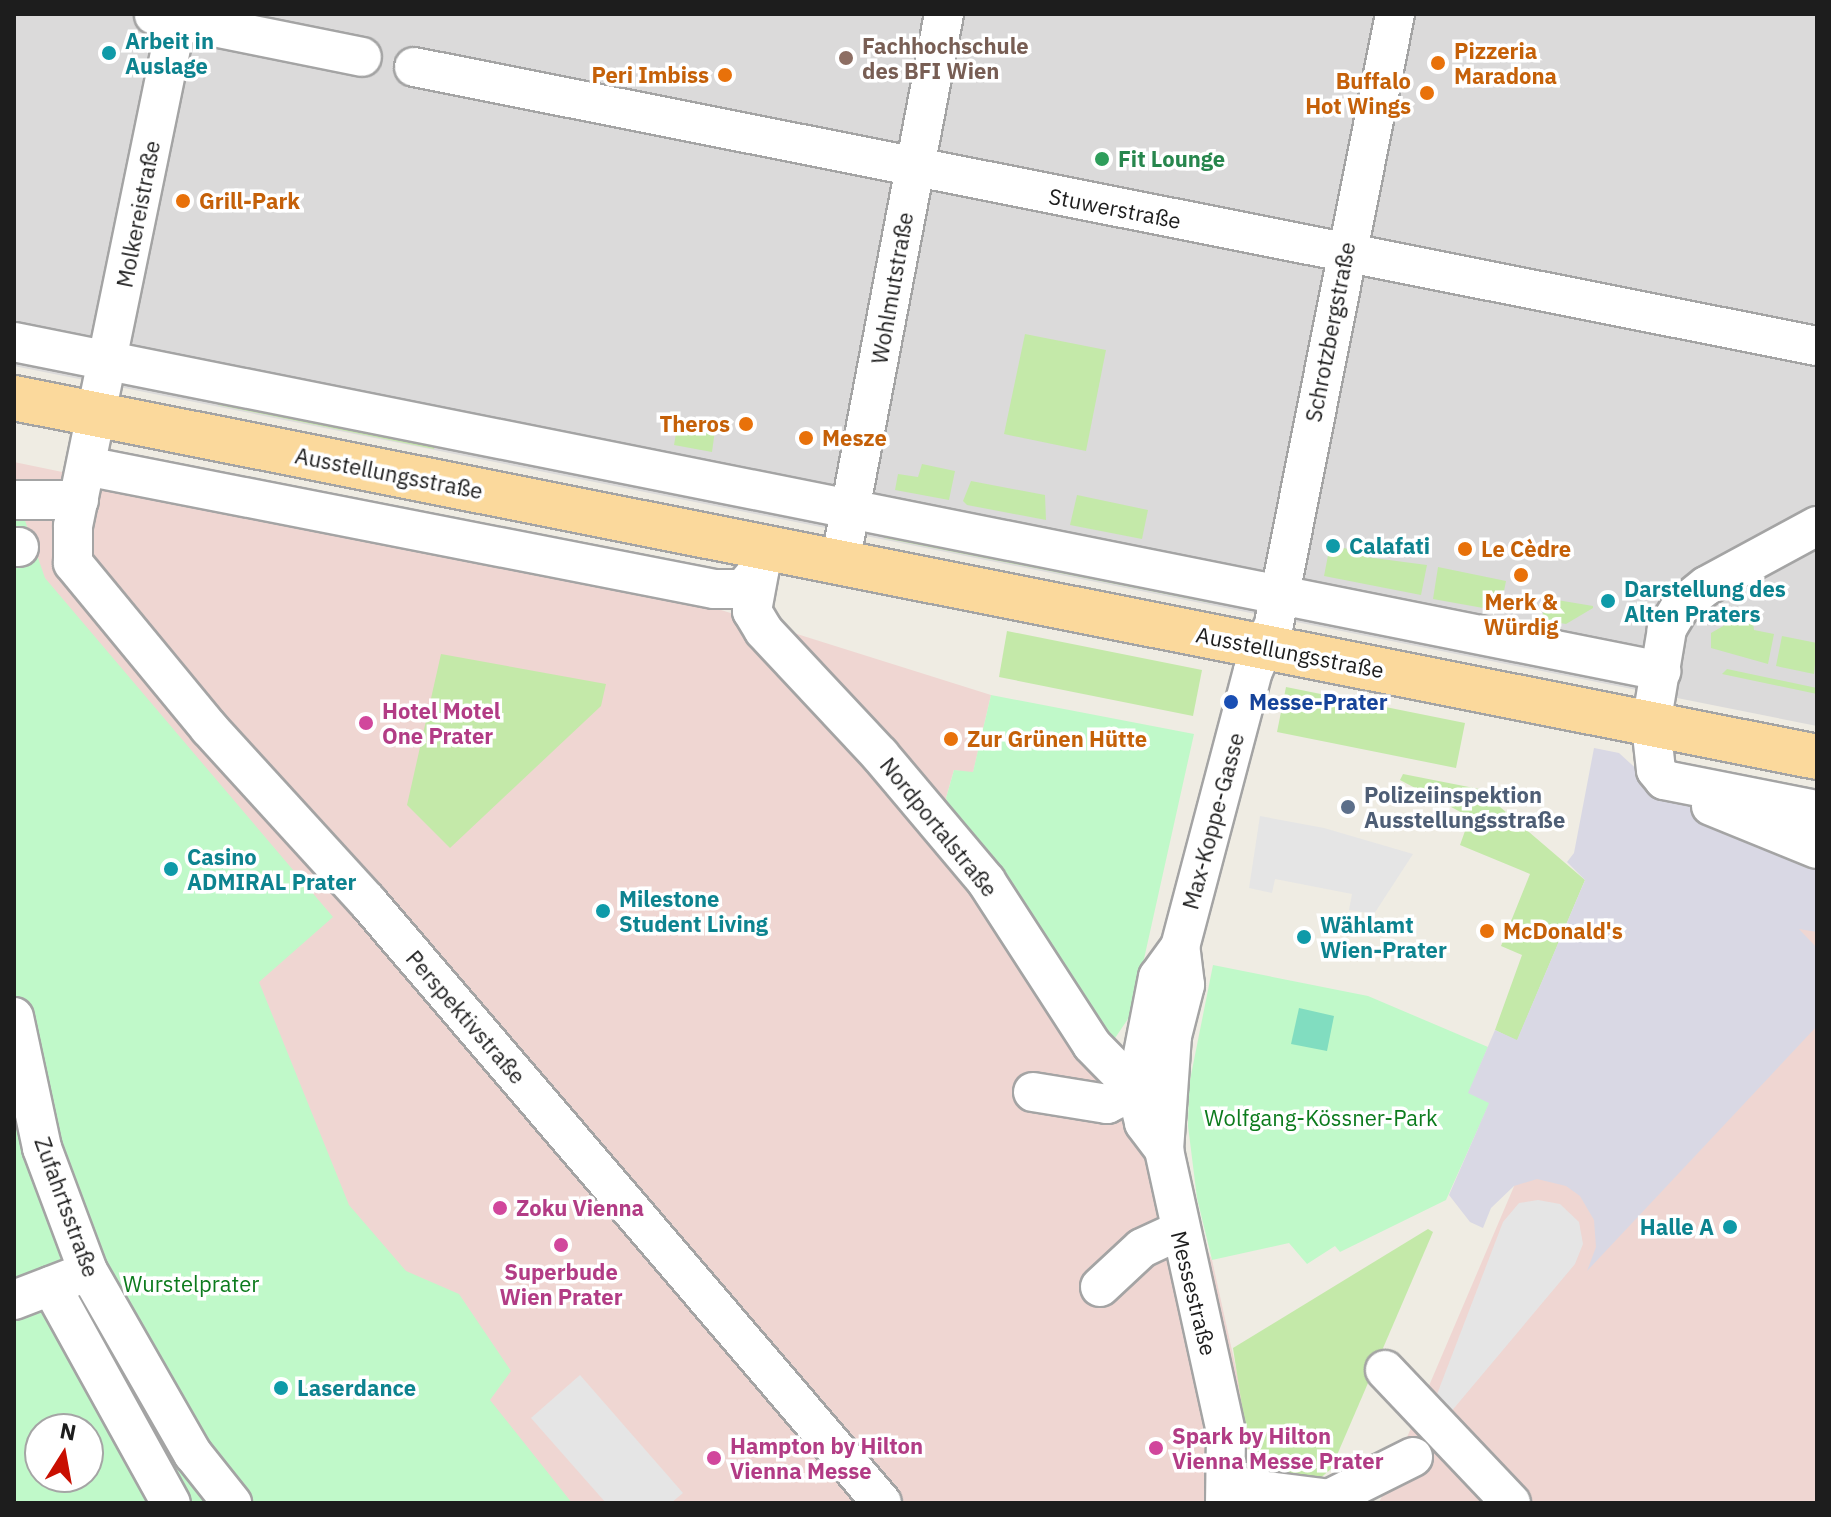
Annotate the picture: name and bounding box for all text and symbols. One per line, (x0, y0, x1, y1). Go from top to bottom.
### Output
place label: Arbeit in Auslage (125, 27, 214, 78)
place label: Fachhochschule des BFI Wien (862, 32, 1029, 84)
place label: Pizzeria Maradona (1454, 37, 1557, 88)
marker: Arbeit in Auslage (100, 44, 118, 62)
marker: Fachhochschule des BFI Wien (837, 49, 855, 67)
marker: Pizzeria Maradona (1429, 54, 1447, 72)
place label: Peri Imbiss (591, 62, 709, 88)
marker: Peri Imbiss (716, 66, 734, 84)
place label: Buffalo Hot Wings (1305, 67, 1411, 118)
marker: Buffalo Hot Wings (1418, 84, 1436, 102)
street label: Molkereistraße (111, 138, 165, 290)
place label: Fit Lounge (1118, 146, 1225, 172)
marker: Fit Lounge (1093, 150, 1111, 168)
street label: Stuwerstraße (1047, 182, 1183, 234)
place label: Grill-Park (199, 188, 300, 214)
marker: Grill-Park (174, 192, 192, 210)
street label: Wohlmutstraße (866, 210, 918, 366)
street label: Schrotzbergstraße (1300, 240, 1360, 424)
place label: Theros (659, 411, 730, 437)
marker: Theros (737, 415, 755, 433)
place label: Mesze (822, 425, 887, 451)
marker: Mesze (797, 429, 815, 447)
street label: Ausstellungsstraße (293, 442, 485, 504)
place label: Calafati (1349, 533, 1430, 559)
place label: Le Cèdre (1481, 536, 1571, 562)
marker: Calafati (1324, 537, 1342, 555)
marker: Le Cèdre (1456, 540, 1474, 558)
marker: Merk & Würdig (1512, 566, 1530, 584)
place label: Darstellung des Alten Praters (1624, 575, 1786, 626)
place label: Merk & Würdig (1483, 588, 1559, 640)
marker: Darstellung des Alten Praters (1599, 592, 1617, 610)
street label: Ausstellungsstraße (1194, 621, 1386, 683)
place label: Messe-Prater (1249, 689, 1388, 715)
marker: Messe-Prater (1220, 691, 1242, 713)
place label: Hotel Motel One Prater (382, 697, 500, 748)
marker: Hotel Motel One Prater (357, 714, 375, 732)
place label: Zur Grünen Hütte (967, 726, 1147, 752)
marker: Zur Grünen Hütte (942, 730, 960, 748)
street label: Max-Koppe-Gasse (1177, 730, 1249, 912)
street label: Nordportalstraße (875, 752, 1003, 902)
place label: Polizeiinspektion Ausstellungsstraße (1364, 781, 1565, 832)
marker: Polizeiinspektion Ausstellungsstraße (1339, 798, 1357, 816)
place label: Casino ADMIRAL Prater (187, 843, 356, 894)
marker: Casino ADMIRAL Prater (162, 860, 180, 878)
place label: Milestone Student Living (619, 885, 768, 936)
marker: Milestone Student Living (594, 902, 612, 920)
place label: Wählamt Wien-Prater (1320, 911, 1447, 962)
place label: McDonald's (1503, 918, 1623, 944)
marker: McDonald's (1478, 922, 1496, 940)
marker: Wählamt Wien-Prater (1295, 928, 1313, 946)
street label: Perspektivstraße (401, 945, 531, 1089)
park label: Wolfgang-Kössner-Park (1204, 1105, 1438, 1131)
street label: Zufahrtsstraße (29, 1133, 105, 1281)
place label: Zoku Vienna (516, 1195, 644, 1221)
marker: Zoku Vienna (491, 1199, 509, 1217)
place label: Halle A (1640, 1214, 1714, 1240)
marker: Halle A (1721, 1218, 1739, 1236)
street label: Messestraße (1166, 1228, 1222, 1358)
marker: Superbude Wien Prater (552, 1236, 570, 1254)
place label: Superbude Wien Prater (499, 1258, 623, 1310)
park label: Wurstelprater (123, 1271, 259, 1297)
place label: Laserdance (297, 1375, 416, 1401)
marker: Laserdance (272, 1379, 290, 1397)
north arrow (24, 1413, 104, 1493)
text: N (58, 1415, 79, 1447)
place label: Spark by Hilton Vienna Messe Prater (1172, 1422, 1384, 1474)
place label: Hampton by Hilton Vienna Messe (730, 1432, 923, 1484)
marker: Spark by Hilton Vienna Messe Prater (1147, 1439, 1165, 1457)
marker: Hampton by Hilton Vienna Messe (705, 1449, 723, 1467)

